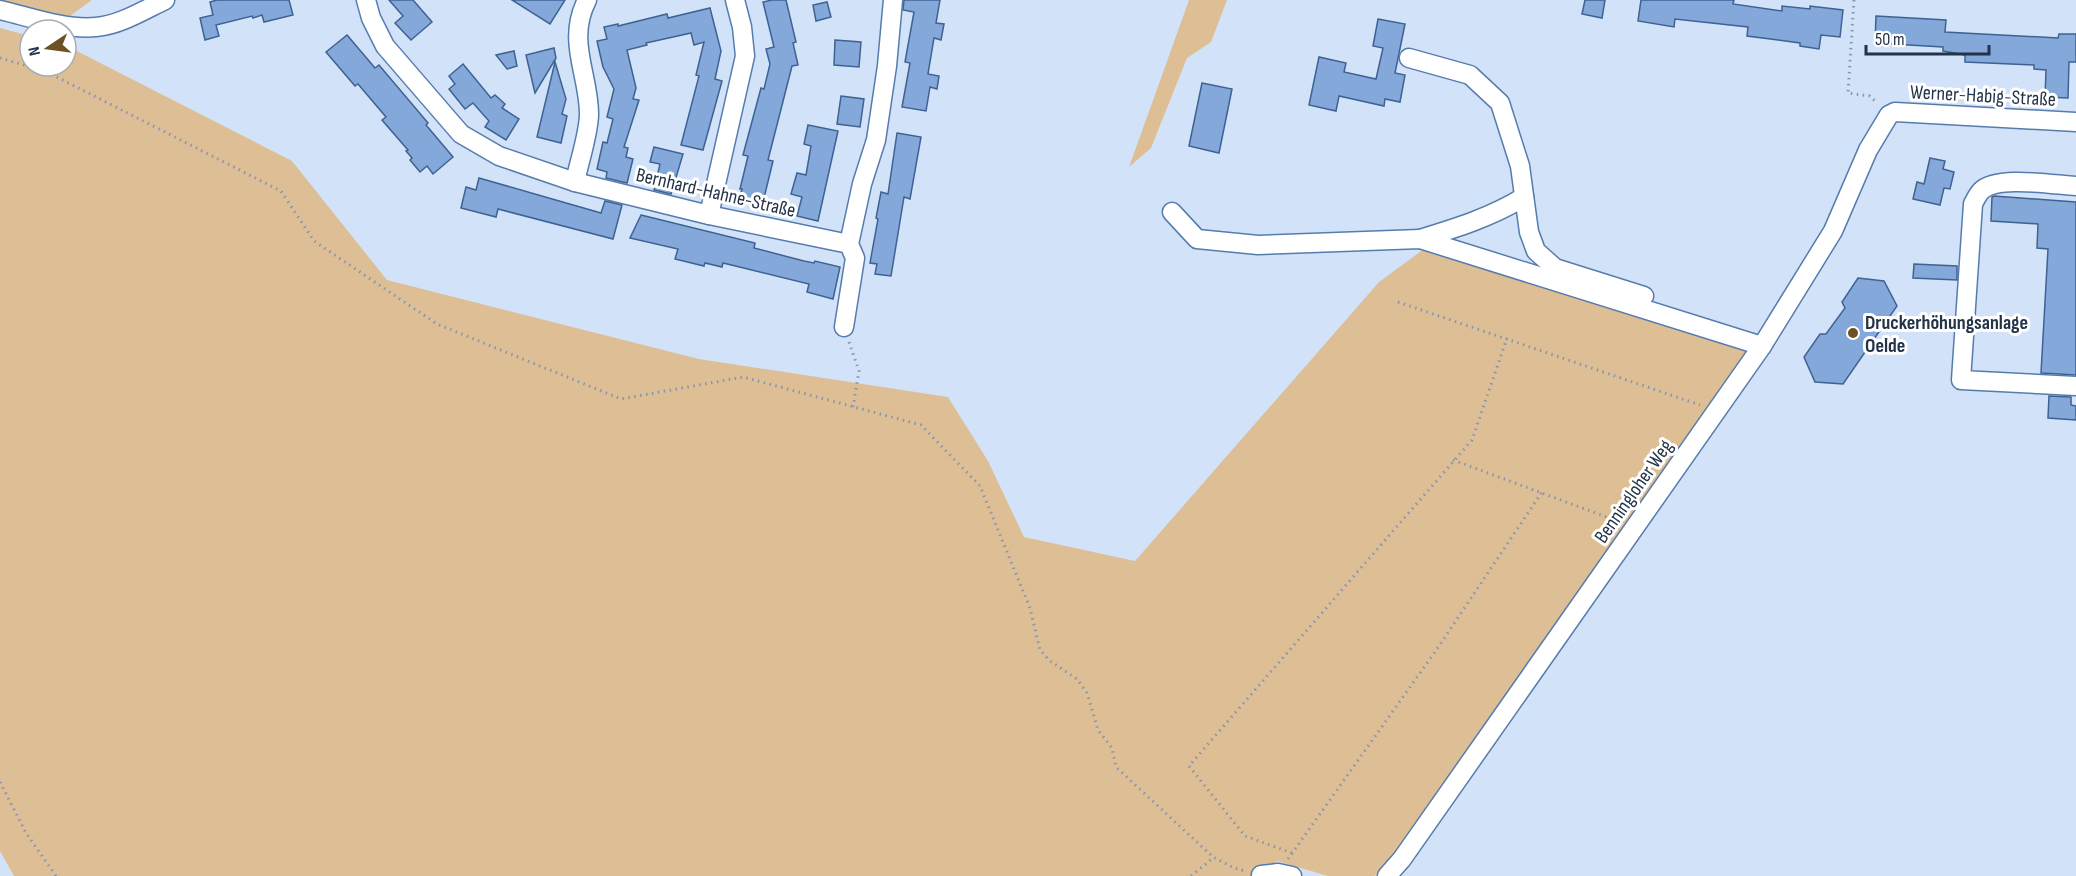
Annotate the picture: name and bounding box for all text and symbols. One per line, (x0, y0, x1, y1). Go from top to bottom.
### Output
north arrow (18, 18, 78, 78)
scale bar (1866, 18, 1989, 56)
text: 50 m (1875, 29, 1905, 50)
text: N (25, 45, 45, 57)
street label: Werner-Habig-Straße (1910, 80, 2056, 112)
street label: Bernhard-Hahne-Straße (634, 163, 798, 223)
place label: Druckerhöhungsanlage Oelde (1865, 311, 2028, 358)
marker: Druckerhöhungsanlage Oelde (1846, 326, 1860, 340)
street label: Benningloher Weg (1589, 435, 1678, 548)

